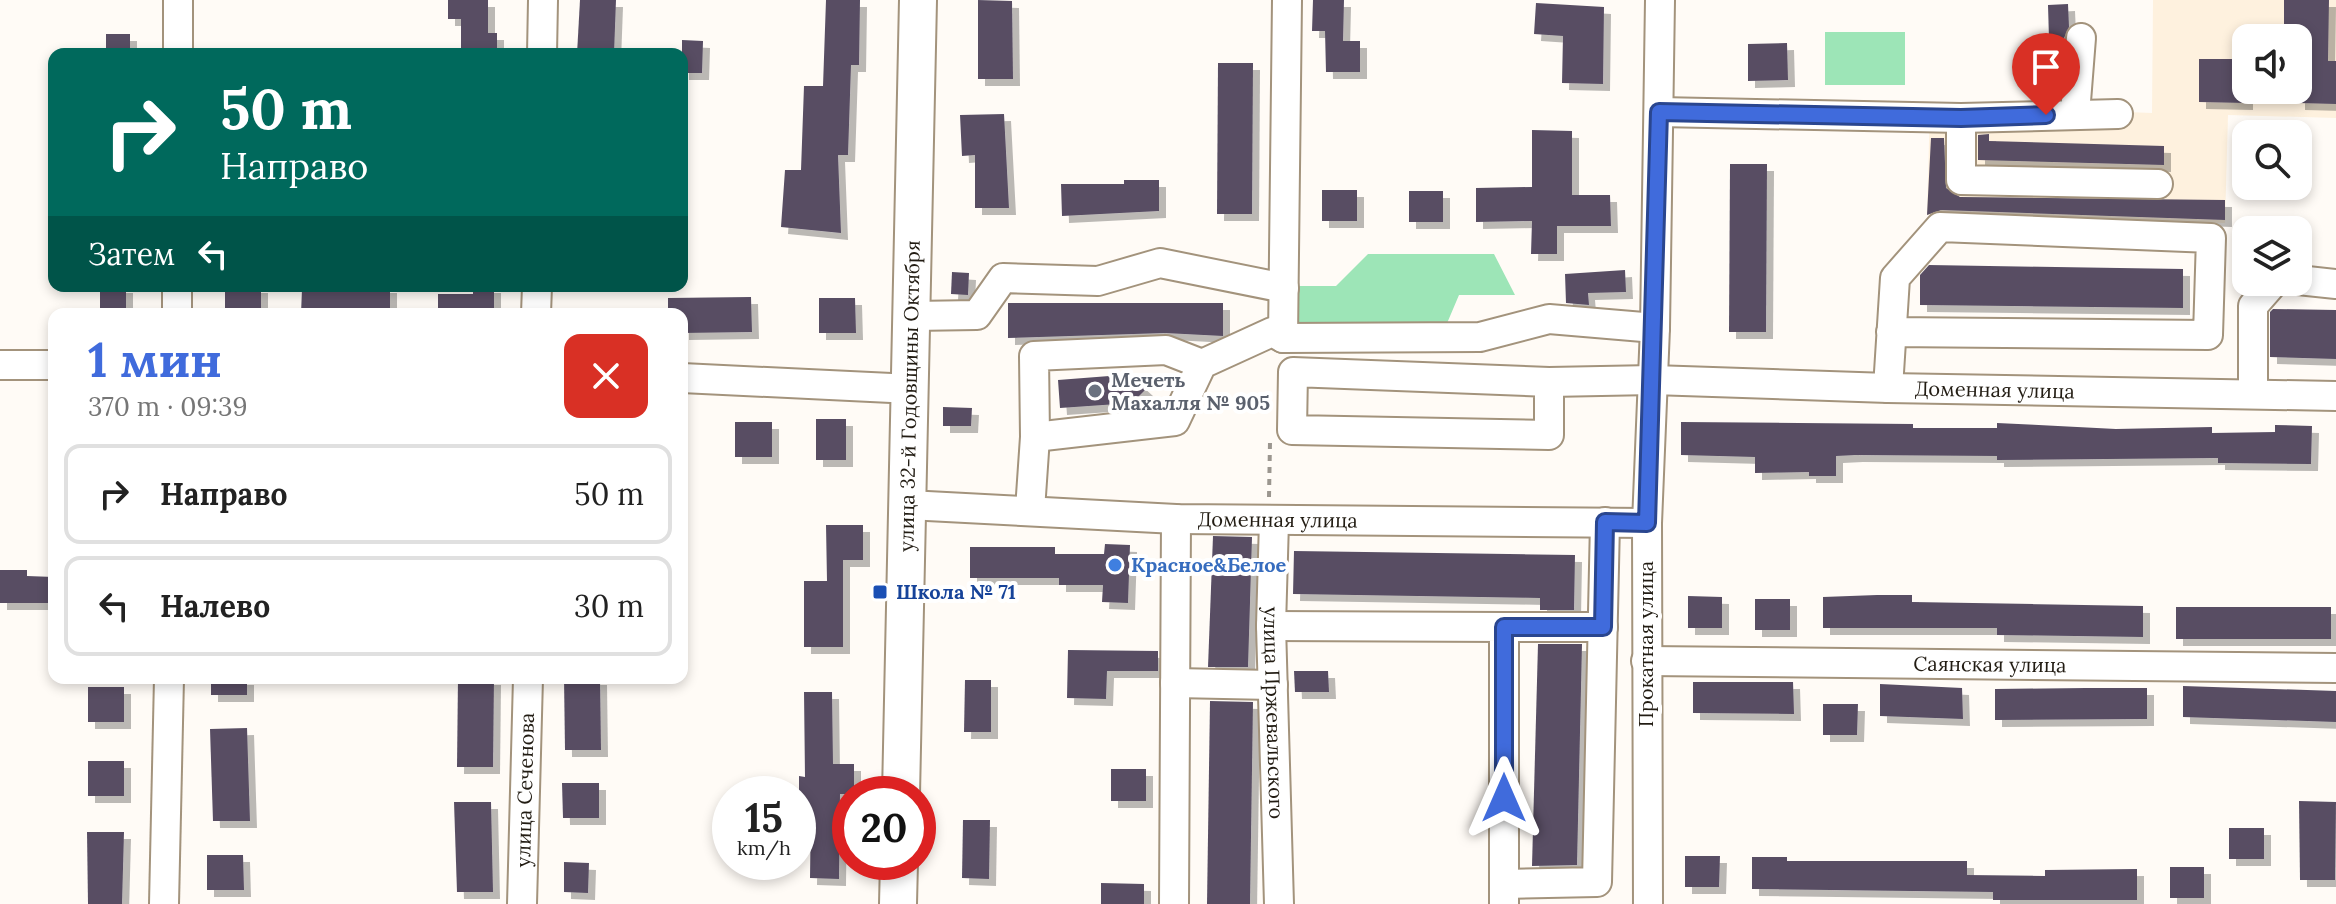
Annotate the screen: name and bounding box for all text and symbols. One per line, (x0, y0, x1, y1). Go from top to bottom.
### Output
map controls (2232, 24, 2312, 296)
button: sound (2232, 24, 2312, 104)
pin (2012, 33, 2080, 115)
icon: arrive (2024, 45, 2068, 89)
text: 50 m (220, 73, 352, 144)
icon: right (88, 80, 192, 184)
button: search (2232, 120, 2312, 200)
text: Направо (220, 143, 368, 189)
button: layers (2232, 216, 2312, 296)
icon: left (191, 232, 235, 276)
text: Затем (88, 235, 175, 273)
street label: улица 32-й Годовщины Октября (893, 240, 925, 552)
text: 1 мин (88, 329, 222, 390)
button: close (564, 334, 648, 418)
place label: Мечеть Махалля № 905 (1111, 367, 1270, 415)
street label: Доменная улица (1914, 375, 2075, 403)
marker: Мечеть Махалля № 905 (1086, 382, 1104, 400)
text: 370 m · 09:39 (88, 390, 247, 423)
icon: right (92, 472, 136, 516)
text: Направо (160, 475, 288, 513)
text: 50 m (574, 475, 644, 513)
street label: Доменная улица (1197, 506, 1358, 533)
place label: Красное&Белое (1131, 552, 1287, 577)
marker: Красное&Белое (1106, 556, 1124, 574)
street label: Прокатная улица (1633, 561, 1658, 727)
place label: Школа № 71 (896, 579, 1016, 604)
marker: Школа № 71 (871, 583, 889, 601)
icon: left (92, 584, 136, 628)
text: Налево (160, 587, 270, 625)
text: 30 m (574, 587, 644, 625)
street label: улица Пржевальского (1259, 606, 1290, 819)
street label: Саянская улица (1913, 651, 2067, 677)
street label: улица Сеченова (510, 712, 539, 868)
position arrow (1462, 756, 1546, 840)
speed limit sign: 20 (832, 776, 936, 880)
text: 15 (745, 792, 783, 843)
text: km/h (737, 835, 791, 860)

